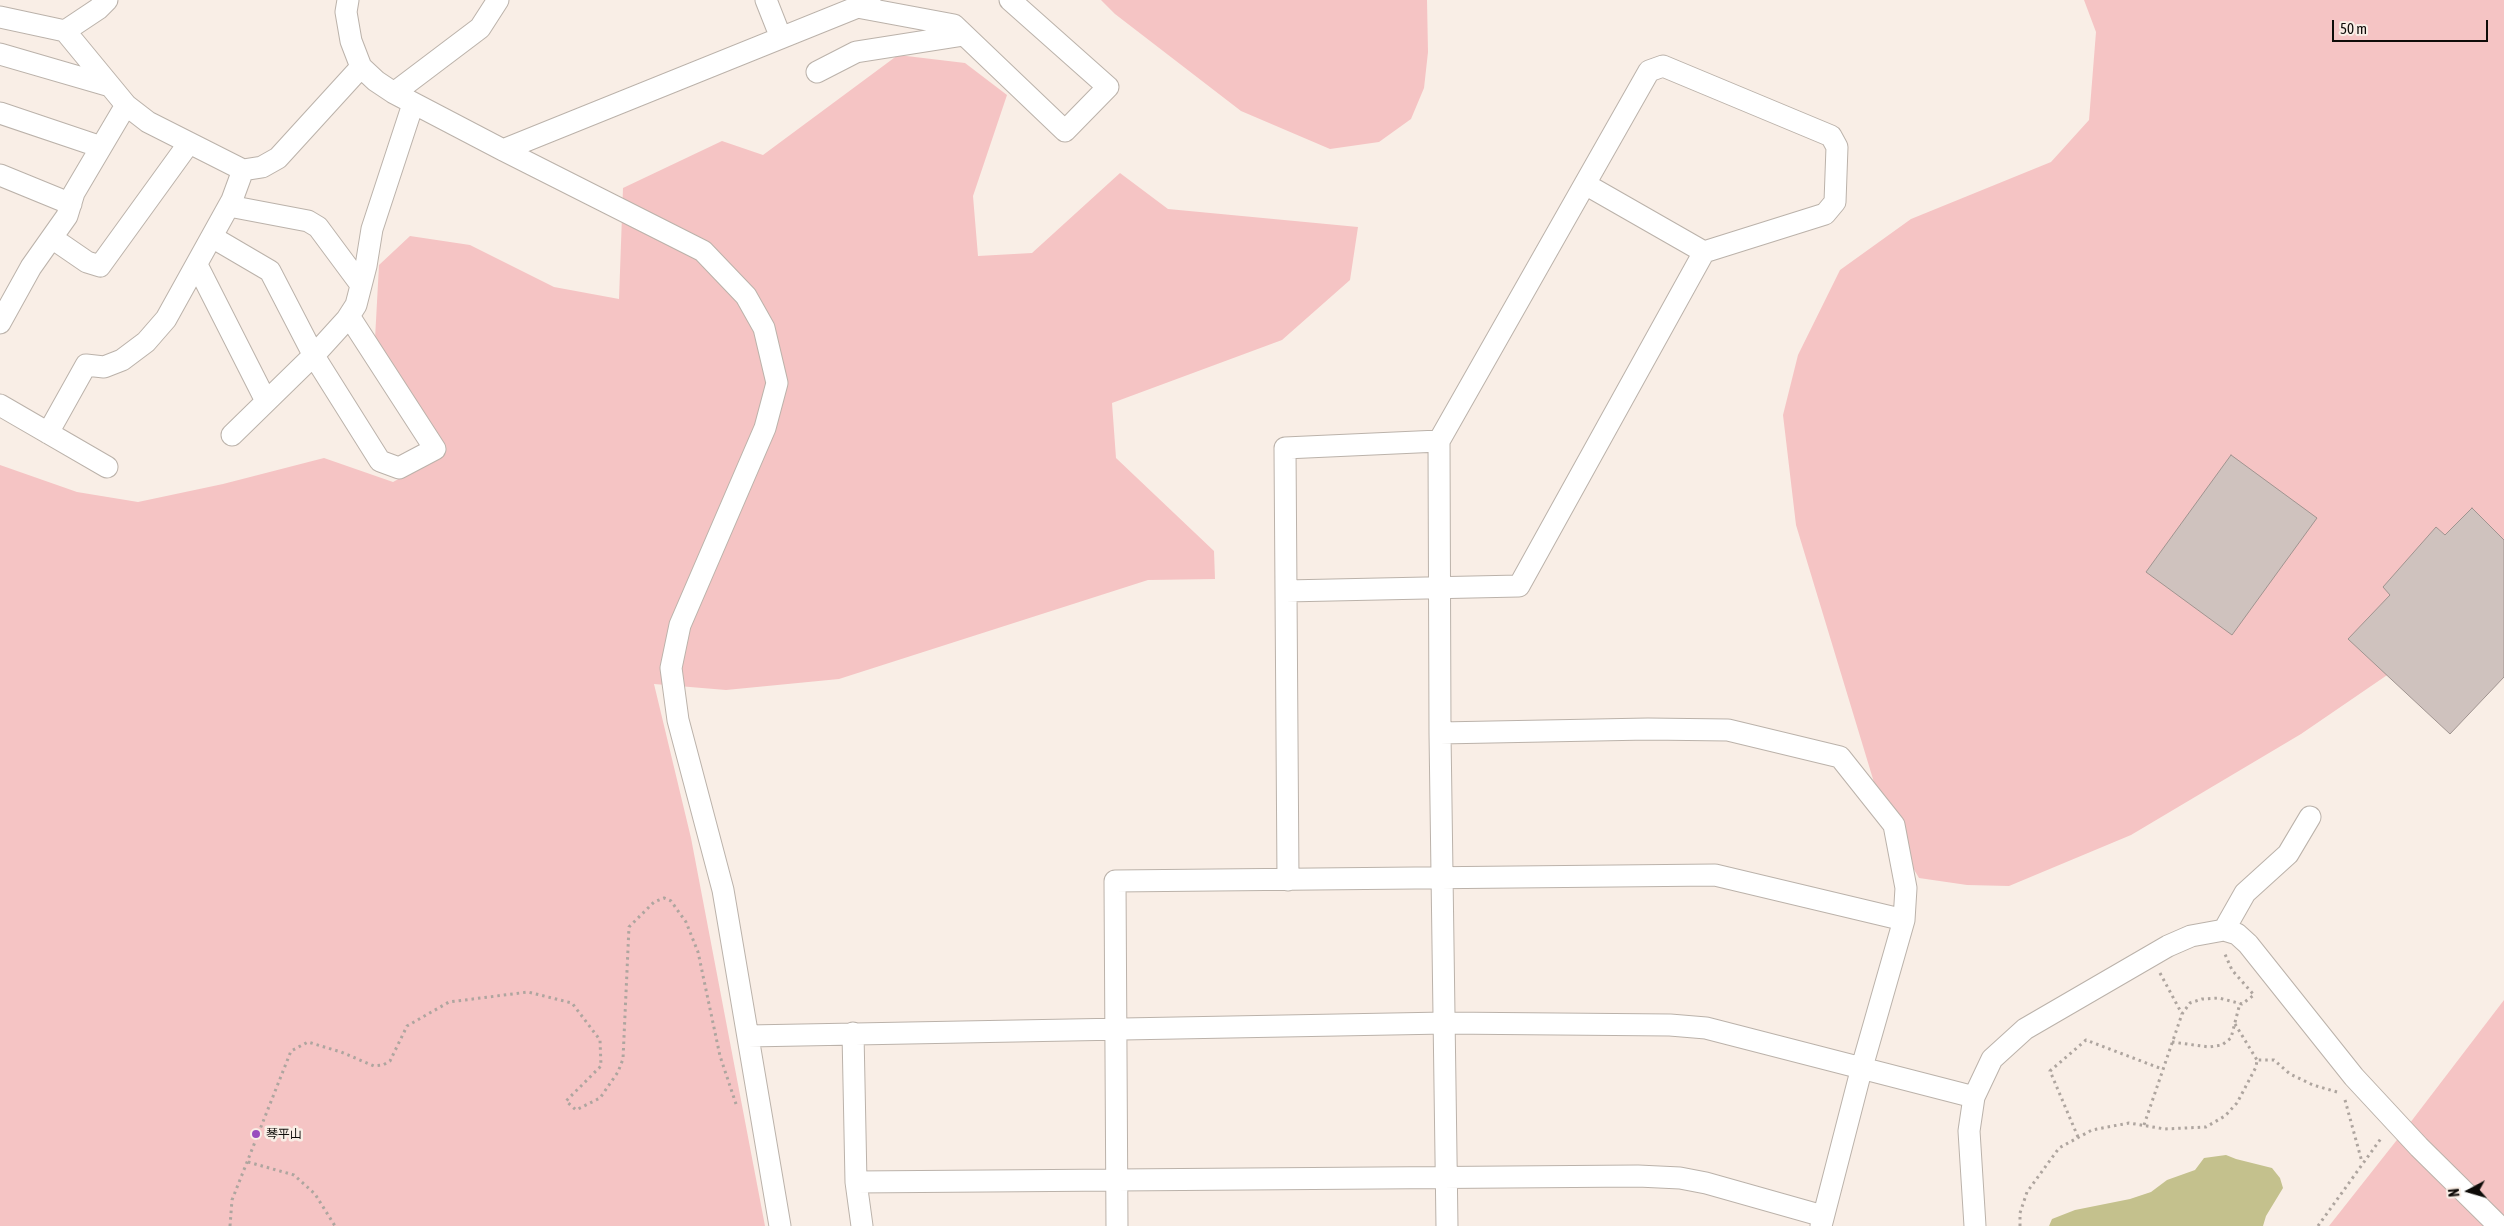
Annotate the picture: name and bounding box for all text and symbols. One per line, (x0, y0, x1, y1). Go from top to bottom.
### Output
scale bar (2334, 10, 2490, 42)
text: 50 m (2340, 20, 2367, 37)
place label: 琴平山 (266, 1127, 302, 1141)
marker: 琴平山 (250, 1128, 262, 1140)
north arrow (2444, 1166, 2494, 1216)
text: N (2446, 1188, 2462, 1198)

